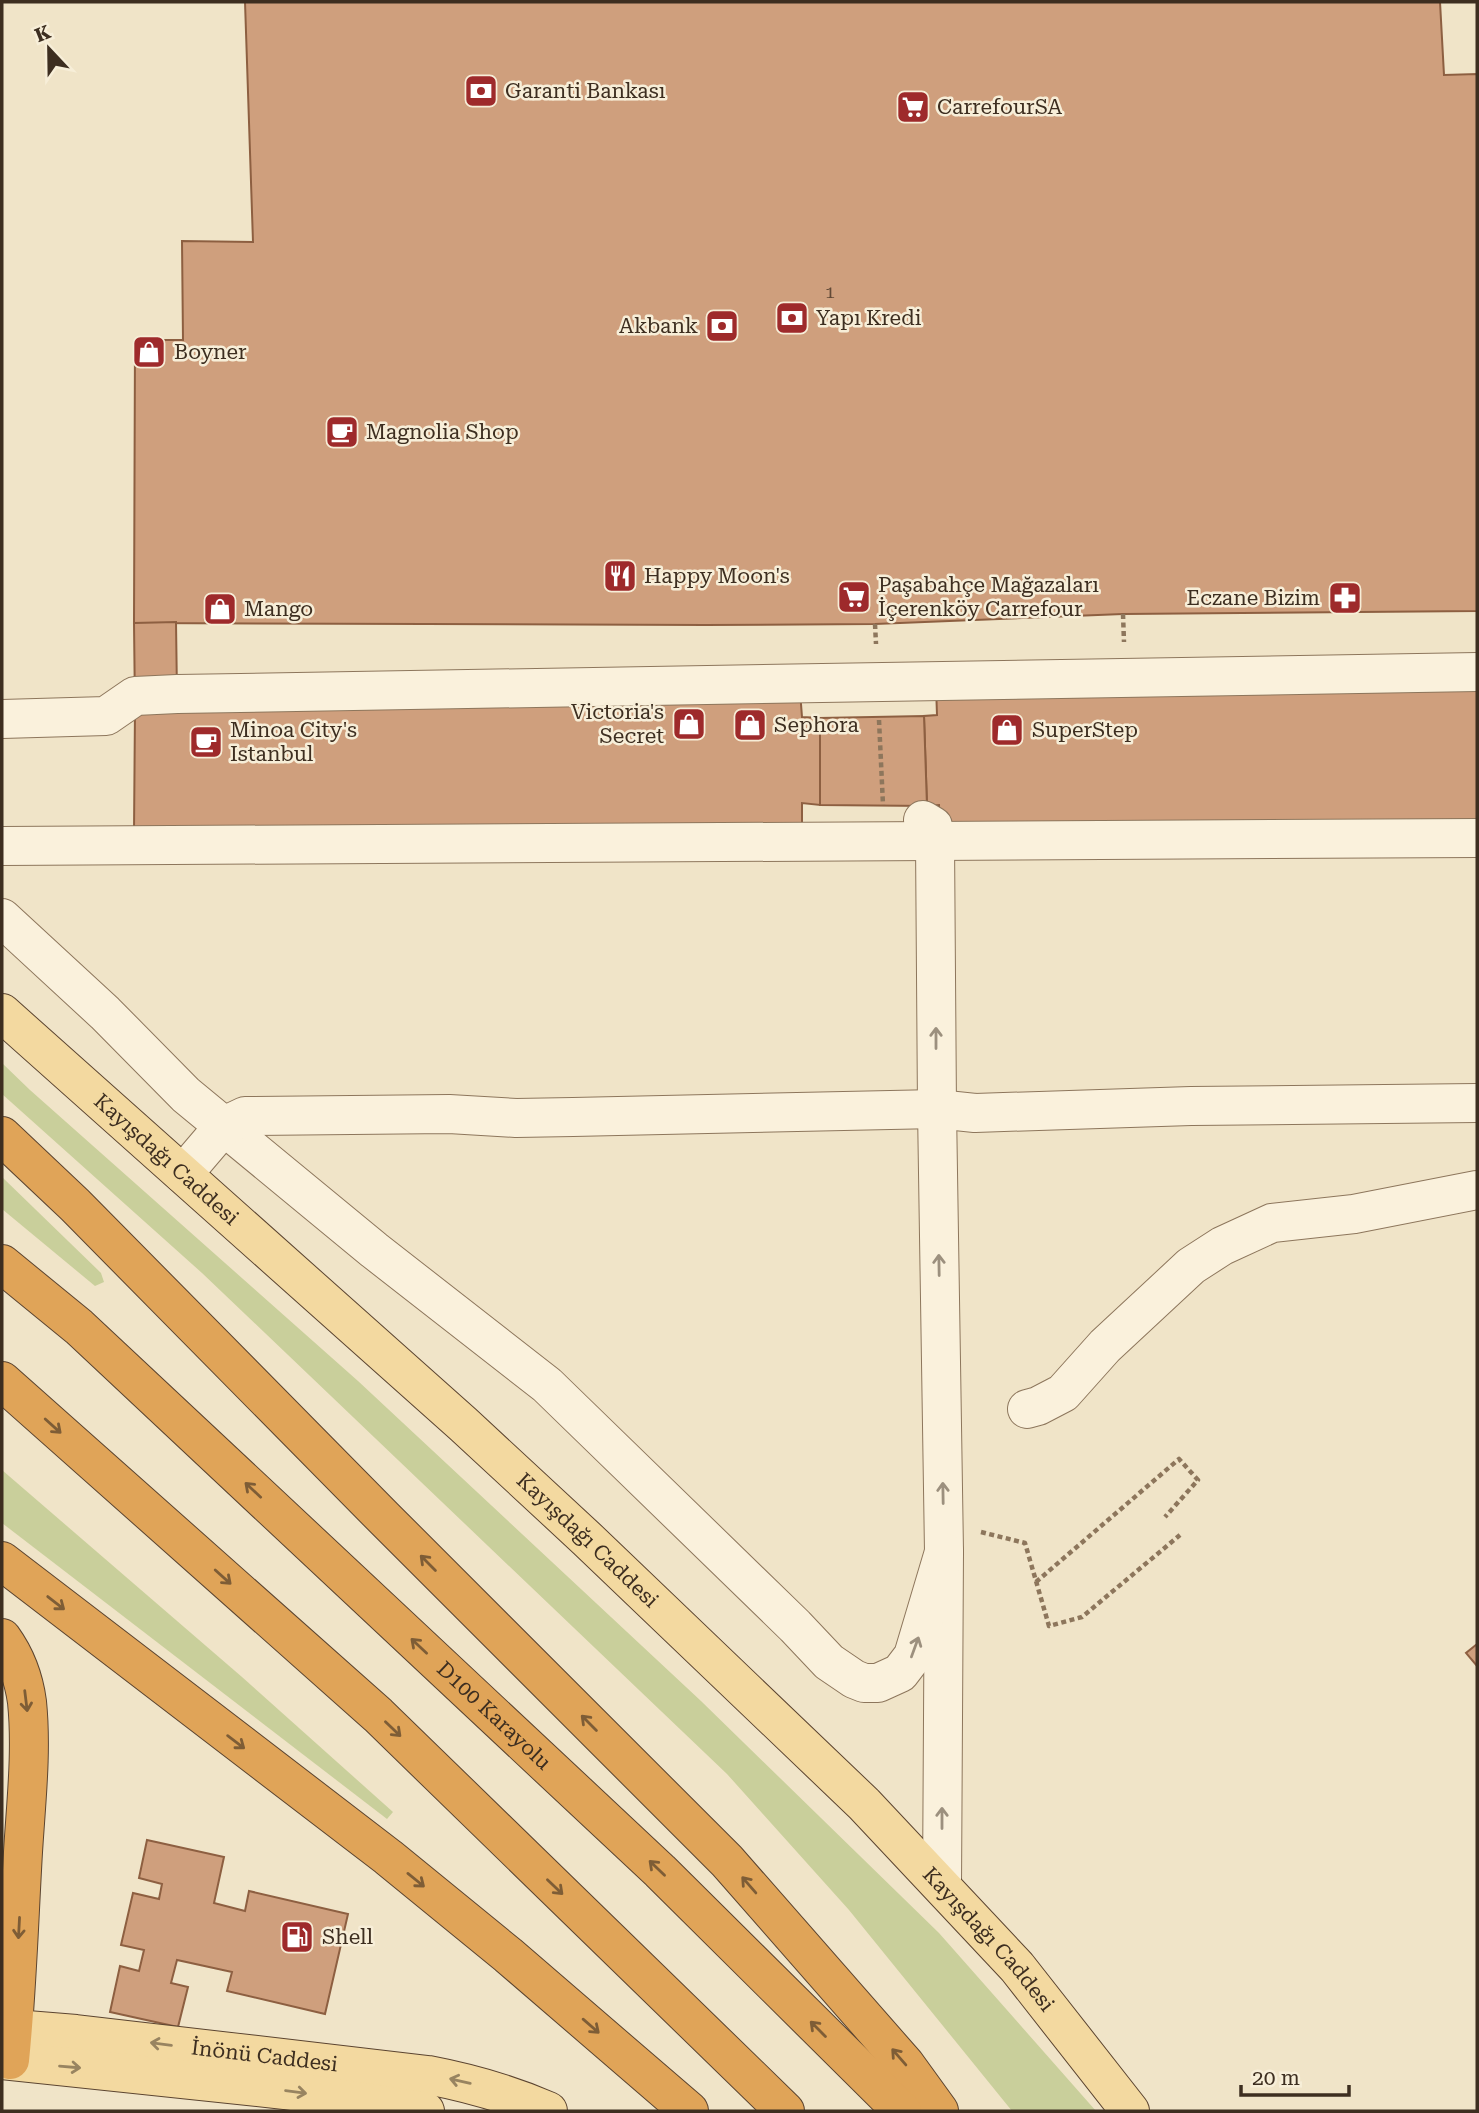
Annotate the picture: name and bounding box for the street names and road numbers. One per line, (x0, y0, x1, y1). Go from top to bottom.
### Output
street label: Kayışdağı Caddesi (89, 1089, 244, 1230)
street label: Kayışdağı Caddesi (512, 1468, 663, 1613)
street label: D100 Karayolu (432, 1657, 556, 1775)
street label: Kayışdağı Caddesi (918, 1862, 1059, 2016)
street label: İnönü Caddesi (190, 2036, 339, 2076)

